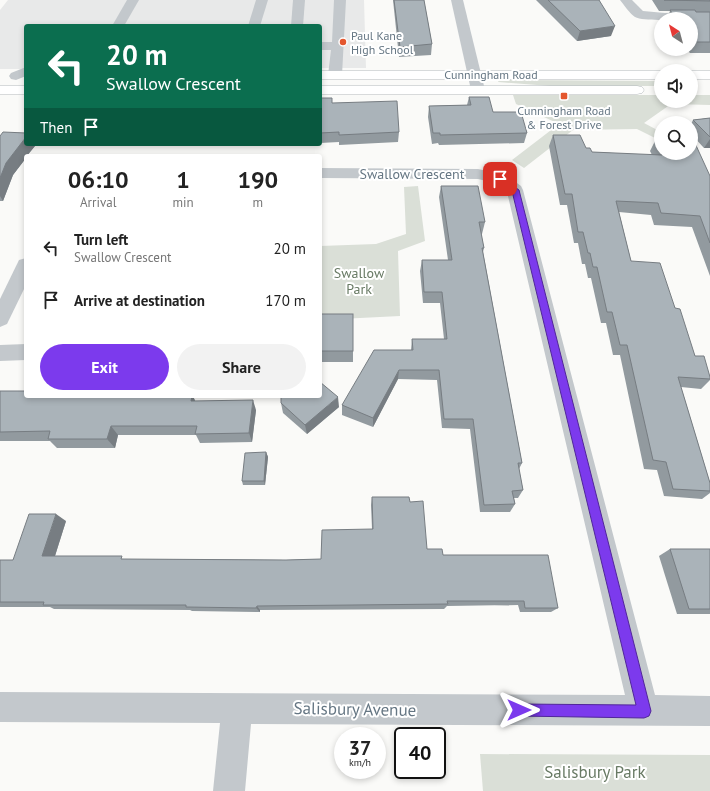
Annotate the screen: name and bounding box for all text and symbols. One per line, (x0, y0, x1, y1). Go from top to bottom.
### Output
north arrow (654, 12, 698, 56)
map controls (654, 12, 698, 160)
place label: Paul Kane High School (351, 28, 414, 57)
text: 20 m (106, 36, 167, 73)
marker: Paul Kane High School (338, 37, 348, 47)
icon: left (40, 40, 92, 92)
button: sound (654, 64, 698, 108)
street label: Cunningham Road (444, 67, 538, 82)
text: Swallow Crescent (106, 72, 241, 95)
marker: Cunningham Road & Forest Drive (559, 91, 569, 101)
place label: Cunningham Road & Forest Drive (517, 103, 611, 132)
icon: arrive (80, 116, 102, 138)
button: search (654, 116, 698, 160)
text: Then (40, 118, 72, 137)
pin (483, 162, 517, 196)
text: 06:10 (68, 164, 129, 195)
text: 1 (176, 164, 190, 195)
text: 190 (237, 164, 278, 195)
street label: Swallow Crescent (360, 165, 465, 183)
icon: arrive (489, 168, 511, 190)
text: Arrival (80, 194, 116, 211)
text: min (172, 194, 194, 211)
text: m (253, 194, 263, 211)
text: Turn left (74, 230, 128, 249)
icon: left (40, 237, 62, 259)
text: 20 m (273, 239, 306, 258)
text: Swallow Crescent (74, 249, 171, 266)
park label: Swallow Park (334, 264, 385, 298)
icon: arrive (40, 289, 62, 311)
text: Arrive at destination (74, 291, 205, 310)
text: 170 m (265, 291, 306, 310)
button: Exit (40, 344, 169, 390)
button: Share (177, 344, 306, 390)
position arrow (498, 689, 540, 731)
street label: Salisbury Avenue (293, 697, 417, 721)
speed limit sign: 40 (394, 727, 446, 779)
text: 37 (349, 735, 371, 761)
text: km/h (349, 756, 371, 769)
park label: Salisbury Park (544, 761, 646, 783)

